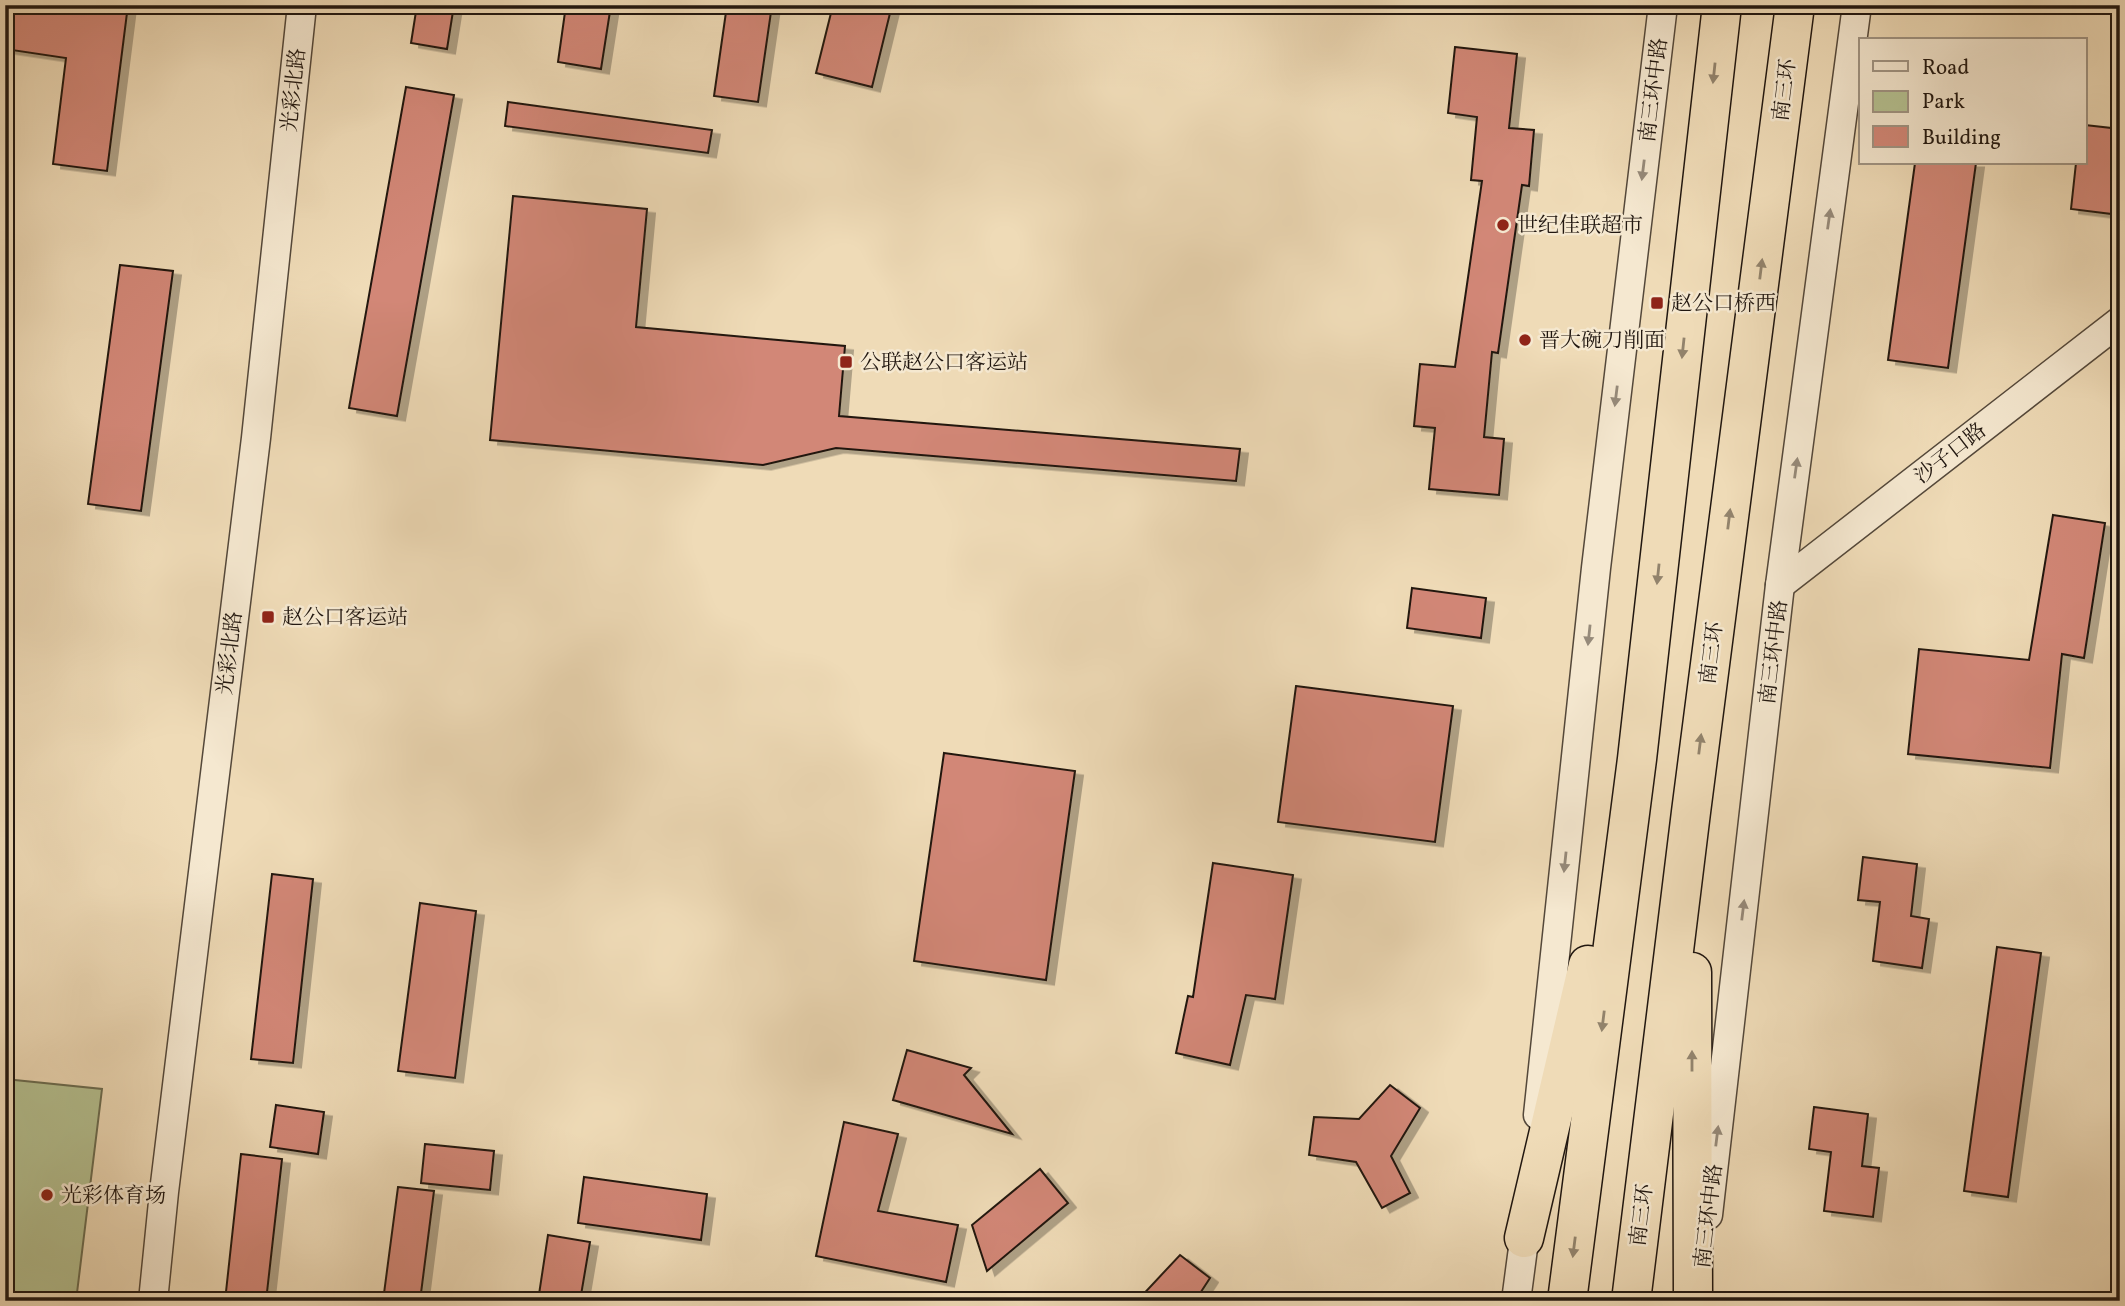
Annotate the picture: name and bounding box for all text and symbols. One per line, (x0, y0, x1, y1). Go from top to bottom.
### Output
street label: 南三环中路 (1634, 36, 1675, 144)
legend (1859, 38, 2086, 164)
street label: 光彩北路 (276, 47, 313, 133)
text: Road (1922, 54, 1969, 83)
street label: 南三环 (1767, 57, 1804, 123)
one-way arrow (1709, 62, 1720, 84)
text: Park (1922, 88, 1965, 117)
text: Building (1922, 124, 2001, 153)
one-way arrow (1637, 159, 1648, 181)
one-way arrow (1824, 207, 1835, 229)
place label: 世纪佳联超市 (1517, 212, 1643, 241)
marker: 世纪佳联超市 (1495, 217, 1511, 233)
one-way arrow (1756, 258, 1767, 280)
place label: 赵公口桥西 (1671, 290, 1776, 319)
marker: 赵公口桥西 (1649, 295, 1665, 311)
place label: 晋大碗刀削面 (1539, 327, 1665, 356)
marker: 晋大碗刀削面 (1517, 332, 1533, 348)
one-way arrow (1678, 337, 1689, 359)
place label: 公联赵公口客运站 (860, 349, 1028, 378)
marker: 公联赵公口客运站 (838, 354, 854, 370)
one-way arrow (1611, 385, 1622, 407)
street label: 沙子口路 (1909, 417, 1993, 491)
one-way arrow (1791, 457, 1802, 479)
one-way arrow (1723, 508, 1734, 530)
one-way arrow (1652, 563, 1663, 585)
street label: 南三环中路 (1754, 598, 1795, 706)
place label: 赵公口客运站 (282, 604, 408, 633)
marker: 赵公口客运站 (260, 609, 276, 625)
street label: 光彩北路 (211, 610, 250, 697)
street label: 南三环 (1694, 620, 1731, 686)
one-way arrow (1583, 625, 1594, 647)
one-way arrow (1694, 733, 1705, 755)
one-way arrow (1559, 851, 1570, 873)
one-way arrow (1738, 898, 1749, 920)
one-way arrow (1598, 1010, 1609, 1032)
one-way arrow (1686, 1050, 1698, 1072)
one-way arrow (1711, 1124, 1722, 1146)
street label: 南三环中路 (1689, 1162, 1730, 1270)
place label: 光彩体育场 (61, 1182, 166, 1211)
street label: 南三环 (1624, 1182, 1661, 1248)
marker: 光彩体育场 (39, 1187, 55, 1203)
one-way arrow (1569, 1236, 1580, 1258)

